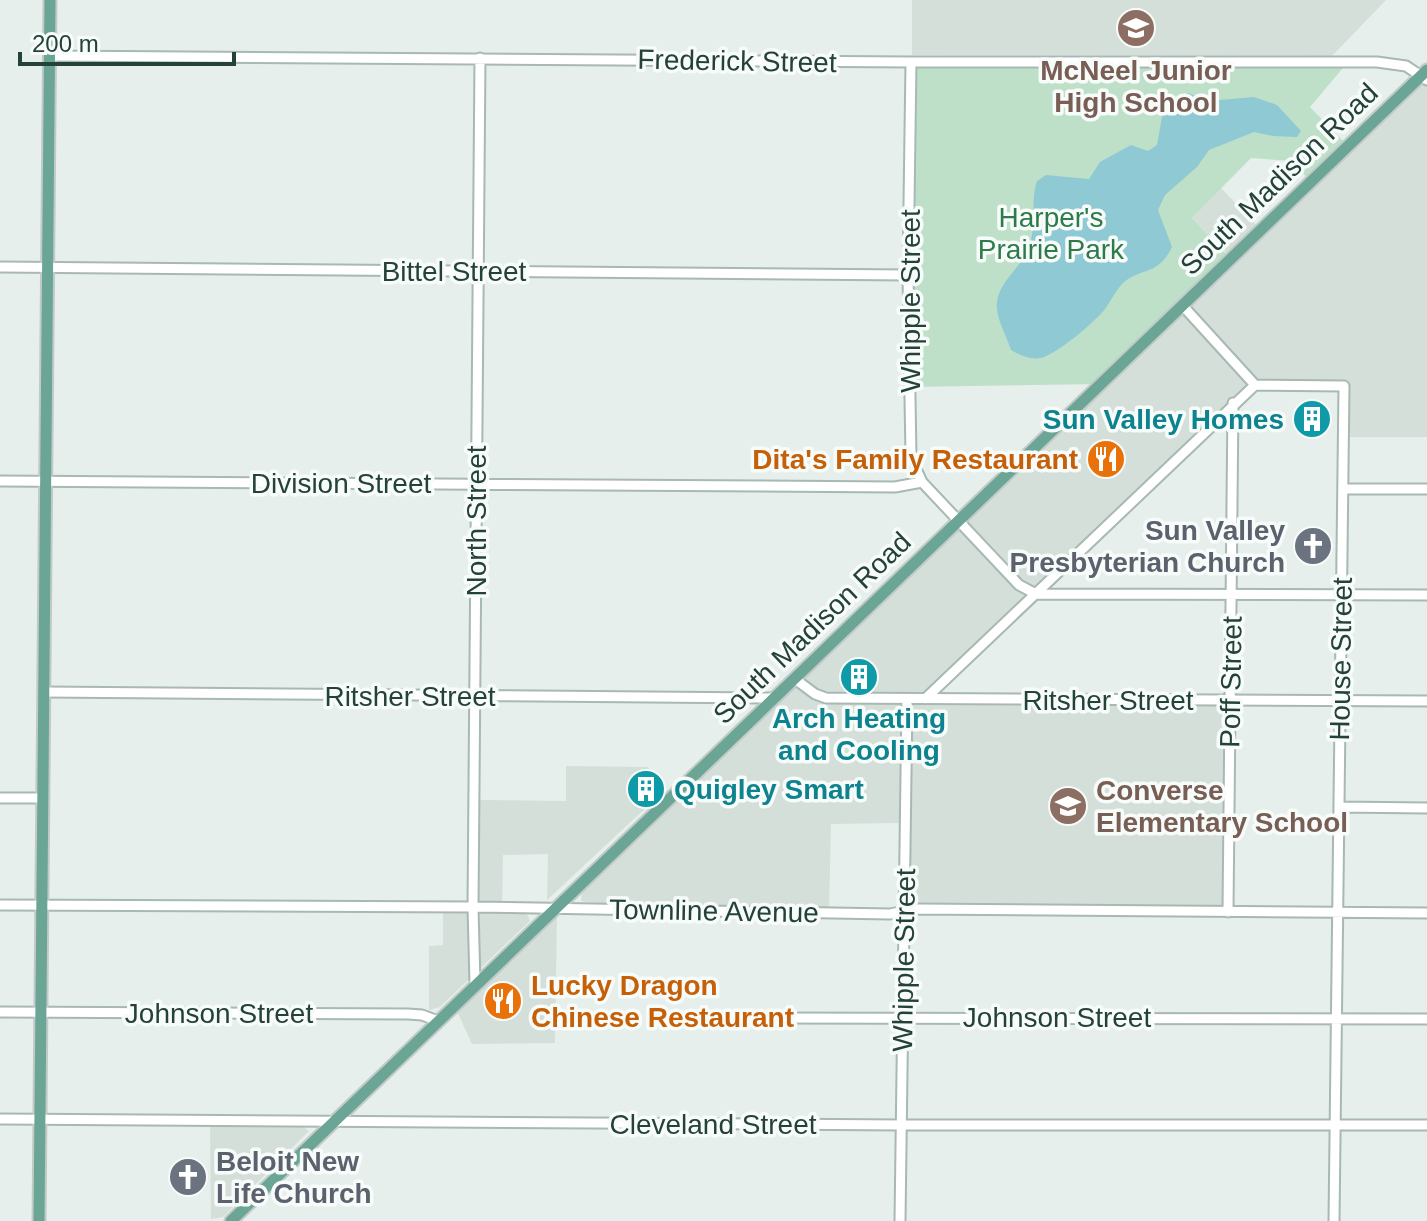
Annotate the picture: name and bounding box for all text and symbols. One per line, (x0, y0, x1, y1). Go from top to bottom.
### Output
school or university icon: McNeel Junior High School (1115, 7, 1157, 49)
scale bar (20, 16, 234, 66)
text: 200 m (32, 30, 99, 57)
street label: Frederick Street (637, 44, 837, 78)
place label: McNeel Junior High School (1040, 55, 1232, 118)
street label: South Madison Road (1174, 77, 1384, 281)
park label: Harper's Prairie Park (978, 202, 1125, 265)
street label: Whipple Street (895, 209, 926, 393)
street label: Bittel Street (382, 256, 527, 287)
building icon: Sun Valley Homes (1291, 398, 1333, 440)
place label: Sun Valley Homes (1043, 404, 1284, 435)
restaurant icon: Dita's Family Restaurant (1085, 438, 1127, 480)
place label: Dita's Family Restaurant (752, 444, 1078, 475)
street label: North Street (461, 445, 492, 596)
street label: Division Street (251, 468, 431, 499)
place label: Sun Valley Presbyterian Church (1010, 515, 1285, 578)
church icon: Sun Valley Presbyterian Church (1292, 525, 1334, 567)
street label: South Madison Road (707, 526, 917, 730)
street label: House Street (1324, 577, 1358, 741)
street label: Poff Street (1214, 616, 1248, 748)
building icon: Arch Heating and Cooling (838, 656, 880, 698)
street label: Ritsher Street (324, 681, 496, 712)
street label: Ritsher Street (1022, 685, 1194, 716)
place label: Arch Heating and Cooling (772, 703, 946, 766)
building icon: Quigley Smart (625, 768, 667, 810)
place label: Quigley Smart (674, 774, 864, 805)
place label: Converse Elementary School (1096, 775, 1348, 838)
school or university icon: Converse Elementary School (1047, 785, 1089, 827)
street label: Whipple Street (887, 868, 921, 1052)
street label: Townline Avenue (609, 894, 819, 928)
place label: Lucky Dragon Chinese Restaurant (531, 970, 794, 1033)
restaurant icon: Lucky Dragon Chinese Restaurant (482, 980, 524, 1022)
street label: Johnson Street (125, 998, 313, 1029)
street label: Johnson Street (963, 1002, 1151, 1033)
street label: Cleveland Street (609, 1109, 817, 1140)
place label: Beloit New Life Church (216, 1146, 372, 1209)
church icon: Beloit New Life Church (167, 1156, 209, 1198)

